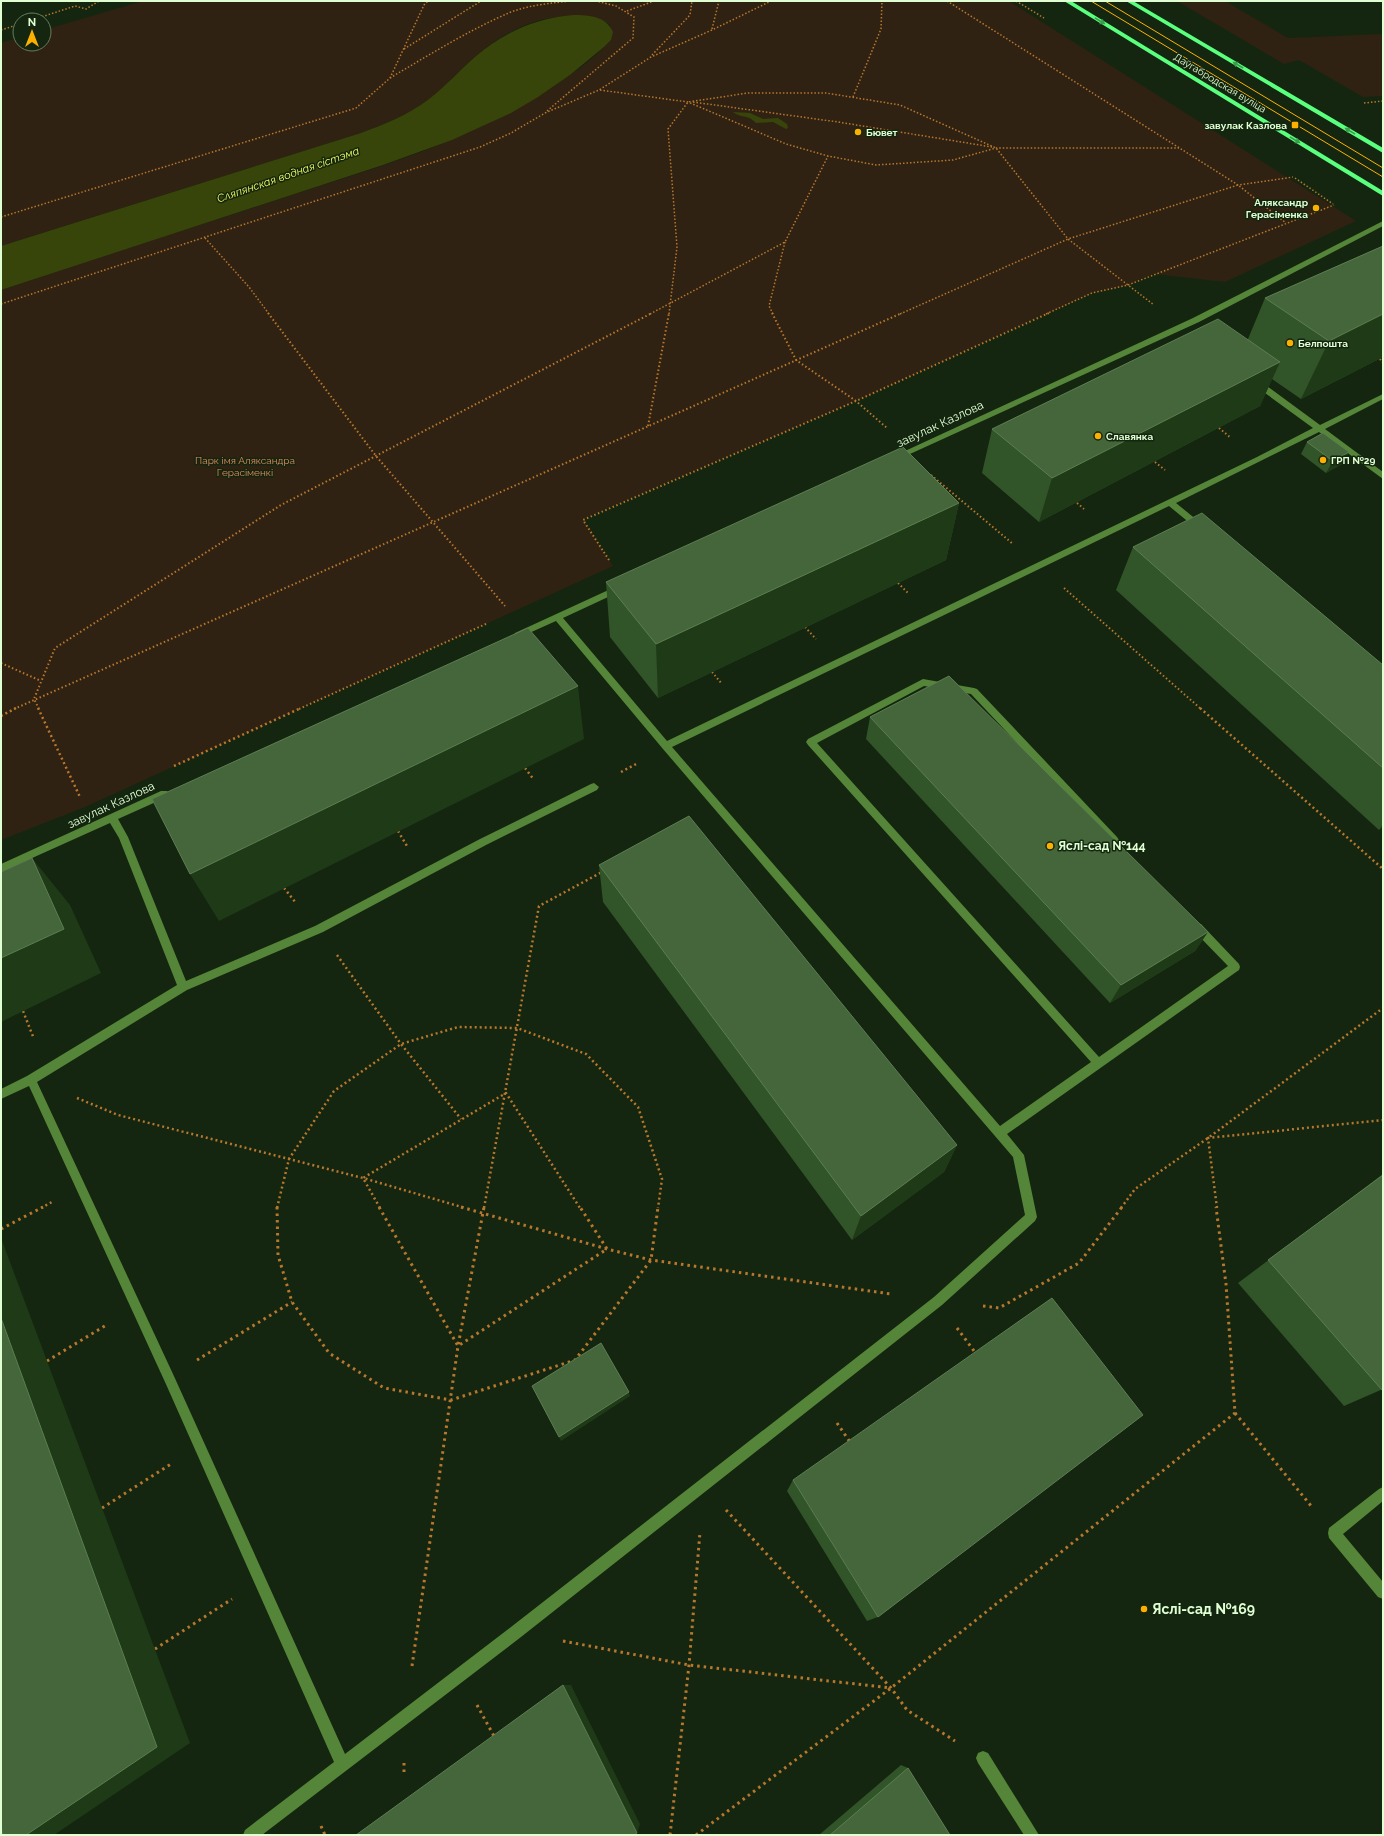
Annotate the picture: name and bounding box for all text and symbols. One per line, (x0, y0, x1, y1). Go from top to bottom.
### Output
north arrow (12, 12, 52, 52)
text: N (28, 16, 36, 29)
one-way arrow (1094, 18, 1106, 25)
street label: Даўгабродская вуліца (1172, 51, 1268, 115)
one-way arrow (1233, 61, 1243, 69)
place label: завулак Казлова (1204, 120, 1287, 131)
marker: завулак Казлова (1290, 120, 1300, 130)
marker: Бювет (853, 127, 863, 137)
place label: Бювет (866, 127, 898, 138)
one-way arrow (1345, 127, 1355, 135)
one-way arrow (1290, 136, 1300, 144)
water label: Сляпянская водная сістэма (215, 144, 361, 205)
place label: Аляксандр Герасіменка (1246, 197, 1309, 220)
marker: Аляксандр Герасіменка (1311, 203, 1321, 213)
marker: Белпошта (1285, 338, 1295, 348)
place label: Белпошта (1298, 338, 1348, 349)
street label: завулак Казлова (894, 398, 986, 450)
marker: Славянка (1093, 431, 1103, 441)
place label: Славянка (1106, 431, 1153, 442)
park label: Парк імя Аляксандра Герасіменкі (195, 455, 295, 478)
marker: ГРП №29 (1318, 455, 1328, 465)
place label: ГРП №29 (1331, 455, 1375, 466)
street label: завулак Казлова (65, 779, 157, 831)
place label: Яслі-сад №144 (1058, 839, 1146, 853)
marker: Яслі-сад №144 (1045, 841, 1055, 851)
place label: Яслі-сад №169 (1152, 1601, 1255, 1617)
marker: Яслі-сад №169 (1139, 1604, 1149, 1614)

